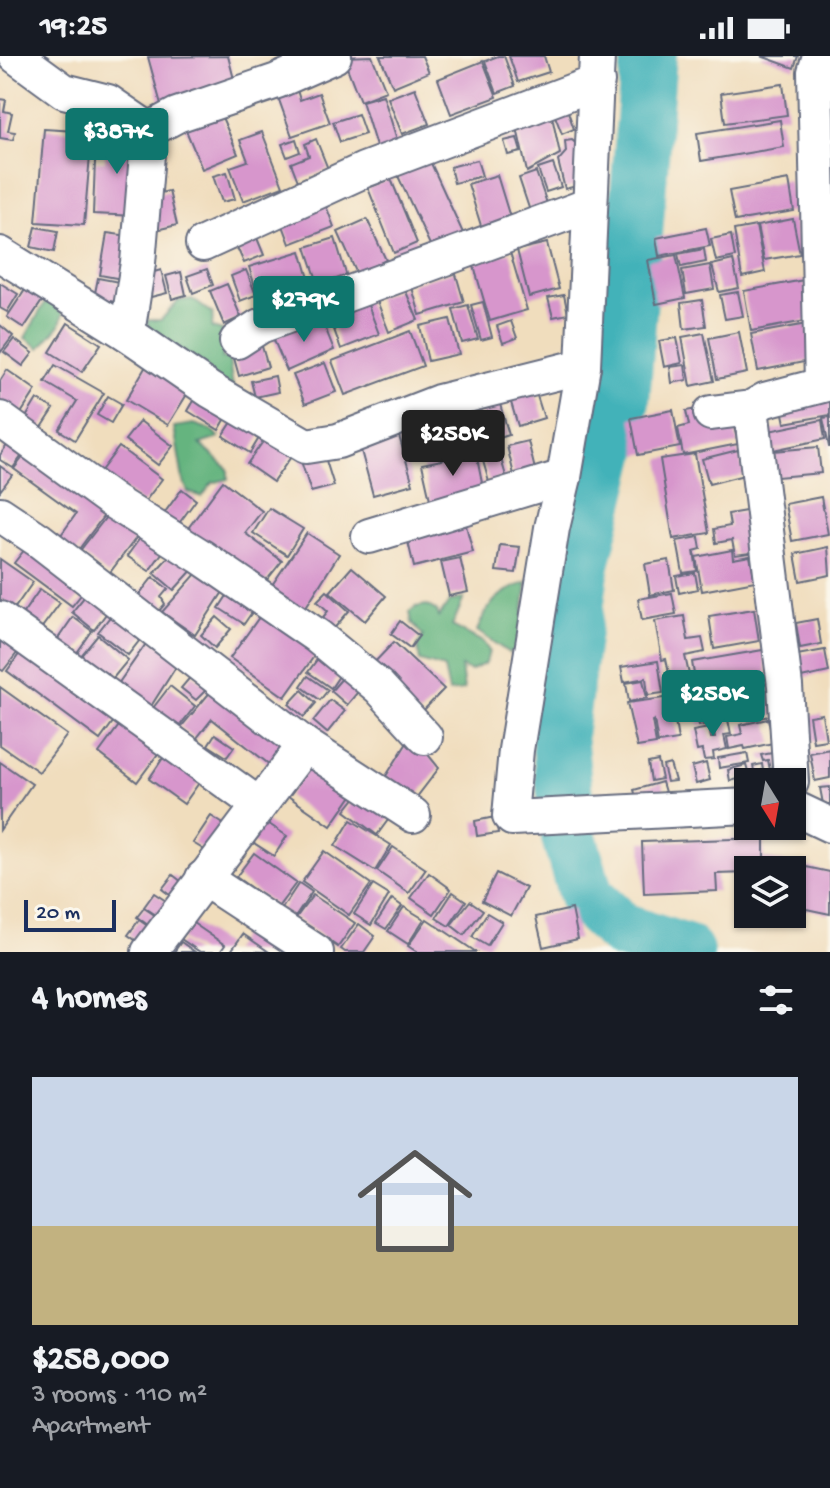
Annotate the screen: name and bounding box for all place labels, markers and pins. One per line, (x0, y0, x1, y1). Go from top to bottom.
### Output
pin: $387K (61, 108, 173, 176)
pin: $279K (248, 276, 360, 344)
pin: $258K (397, 410, 509, 478)
pin: $258K (657, 670, 769, 738)

